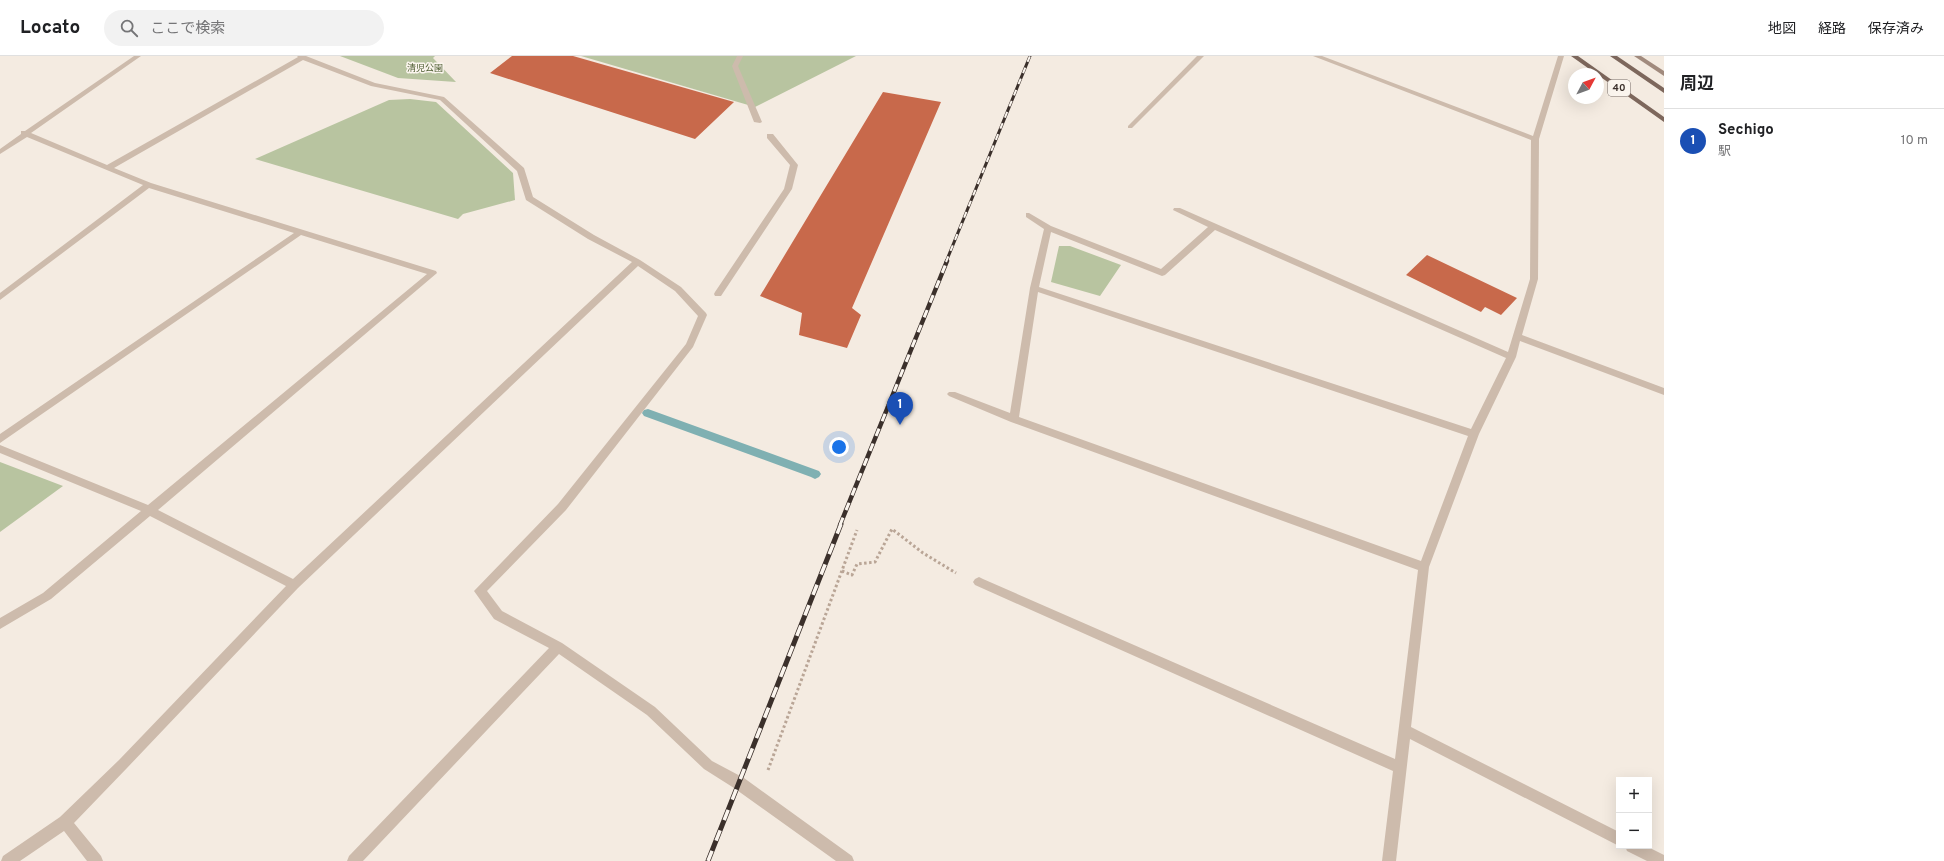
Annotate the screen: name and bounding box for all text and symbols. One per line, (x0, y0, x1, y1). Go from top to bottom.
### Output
search box (104, 10, 384, 46)
text: Locato (20, 16, 80, 40)
icon: search (118, 17, 140, 39)
text: ここで検索 (150, 20, 225, 39)
text: 地図 (1768, 21, 1796, 38)
text: 経路 (1818, 21, 1846, 38)
text: 保存済み (1868, 21, 1924, 38)
park label: 清児公園 (407, 63, 443, 74)
north arrow (1568, 68, 1604, 104)
text: 周辺 (1680, 74, 1714, 96)
road number: 40 (1608, 80, 1630, 96)
text: Sechigo (1718, 121, 1774, 140)
text: 1 (1690, 133, 1696, 149)
text: 10 m (1901, 133, 1928, 149)
text: 駅 (1718, 144, 1731, 160)
pin: 1 (887, 392, 913, 425)
your location (829, 437, 849, 457)
map controls (1616, 777, 1652, 849)
button: + (1616, 777, 1652, 813)
button: − (1616, 813, 1652, 849)

